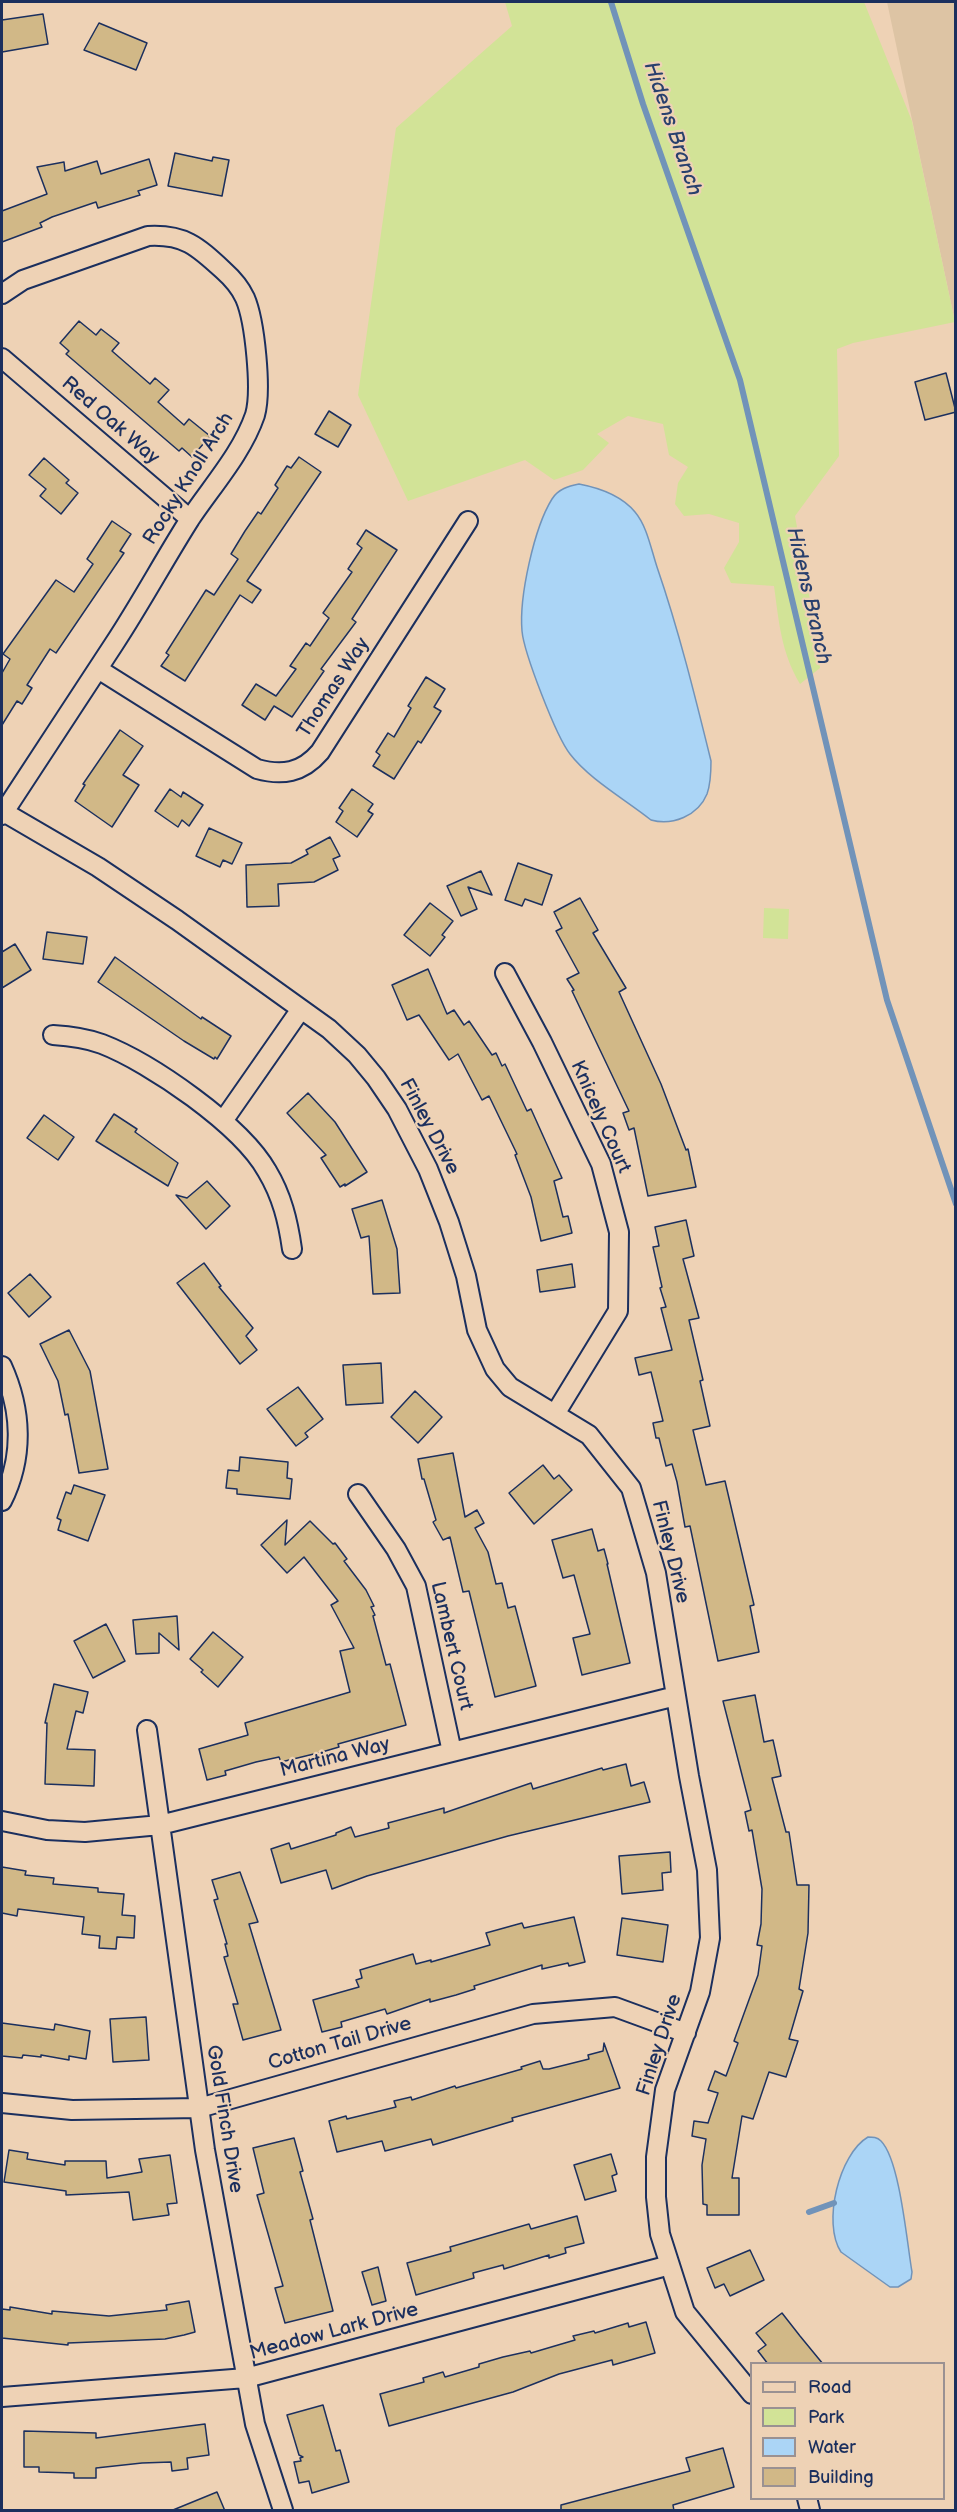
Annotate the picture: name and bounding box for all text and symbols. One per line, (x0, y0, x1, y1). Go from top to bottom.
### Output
water label: Hidens Branch (637, 59, 707, 199)
street label: Red Oak Way (56, 372, 164, 470)
street label: Rocky Knoll Arch (139, 408, 239, 550)
water label: Hidens Branch (780, 525, 836, 667)
street label: Thomas Way (293, 633, 375, 743)
street label: Knicely Court (565, 1057, 635, 1177)
street label: Finley Drive (394, 1075, 464, 1179)
street label: Finley Drive (646, 1498, 694, 1606)
street label: Lambert Court (425, 1579, 477, 1713)
street label: Martina Way (278, 1733, 392, 1783)
street label: Finley Drive (632, 1991, 688, 2099)
street label: Cotton Tail Drive (266, 2012, 414, 2076)
street label: Gold Finch Drive (200, 2043, 248, 2195)
street label: Meadow Lark Drive (247, 2298, 421, 2366)
legend (750, 2362, 945, 2500)
text: Road (808, 2377, 852, 2398)
text: Park (808, 2407, 844, 2428)
text: Water (808, 2437, 856, 2458)
text: Building (808, 2467, 874, 2488)

